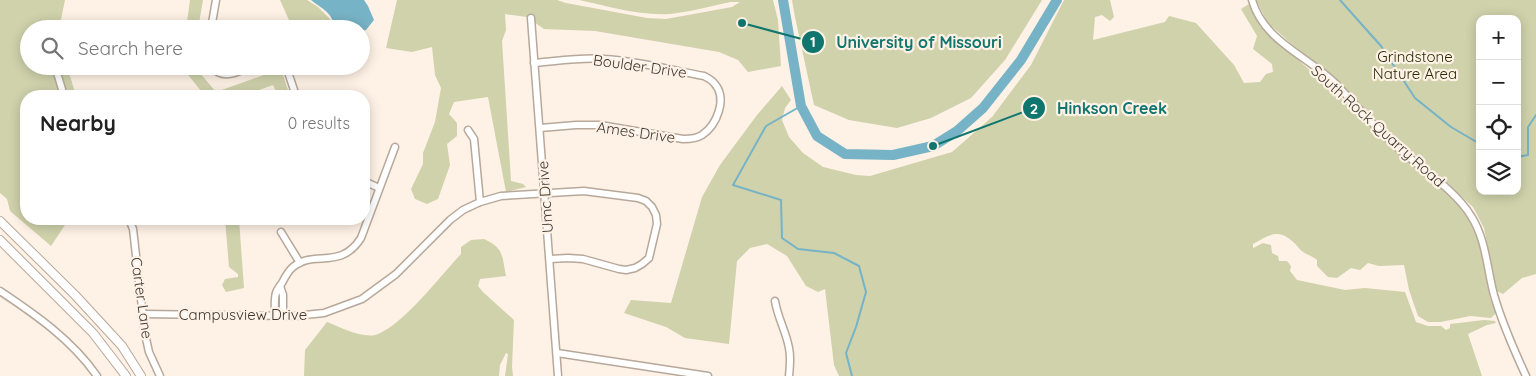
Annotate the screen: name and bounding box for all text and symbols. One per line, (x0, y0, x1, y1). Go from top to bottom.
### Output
map controls (1476, 15, 1521, 195)
button: + (1476, 15, 1521, 60)
search box (20, 20, 370, 75)
callout: University of Missouri (801, 26, 1012, 57)
text: 1 (810, 32, 816, 51)
text: University of Missouri (836, 32, 1002, 52)
icon: search (38, 34, 66, 62)
text: Search here (78, 36, 183, 60)
park label: Grindstone Nature Area (1373, 47, 1457, 83)
street label: Boulder Drive (592, 50, 688, 82)
button: − (1476, 60, 1521, 105)
street label: South Rock Quarry Road (1307, 61, 1449, 191)
callout: Hinkson Creek (1021, 93, 1177, 124)
text: Hinkson Creek (1057, 98, 1167, 118)
text: 2 (1030, 99, 1038, 118)
button: locate (1476, 105, 1521, 150)
text: Nearby (40, 110, 116, 136)
text: 0 results (288, 113, 350, 133)
street label: Ames Drive (596, 117, 676, 147)
button: layers (1476, 150, 1521, 195)
street label: Umc Drive (533, 160, 557, 234)
street label: Carter Lane (127, 256, 157, 340)
street label: Campusview Drive (179, 305, 307, 324)

